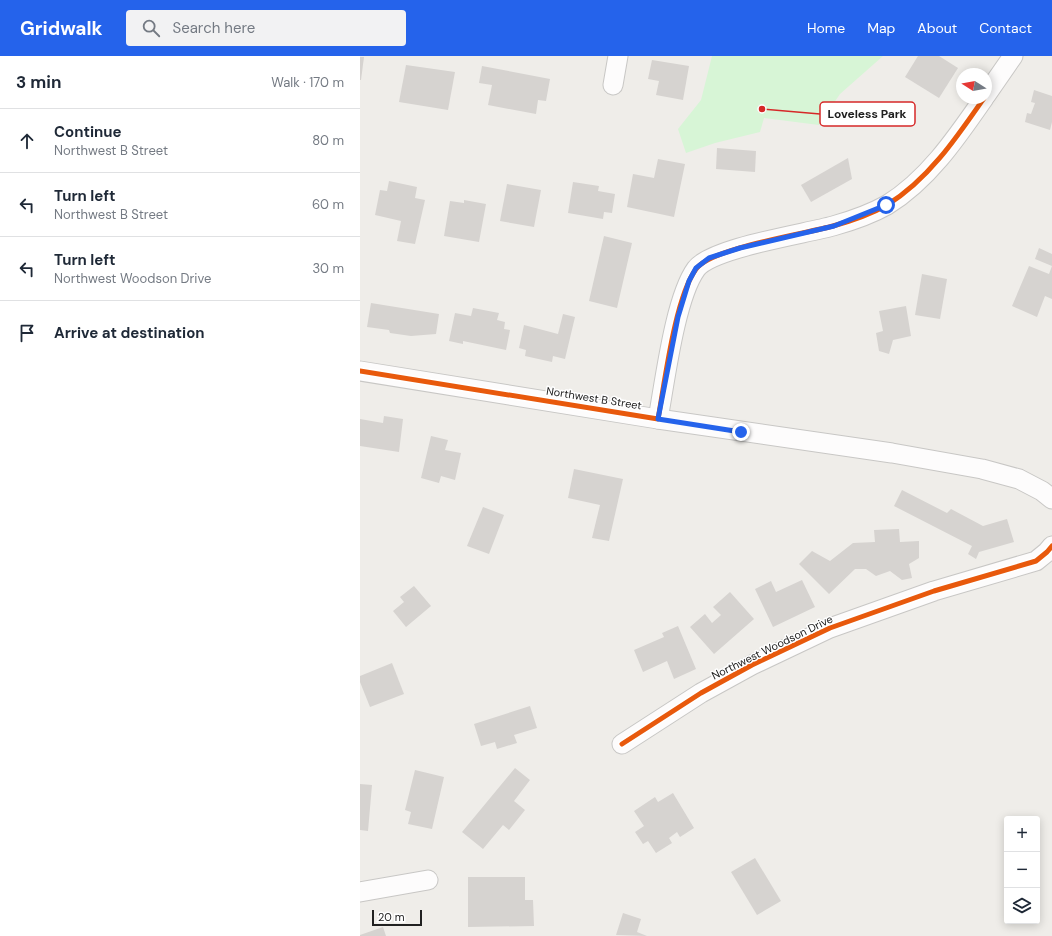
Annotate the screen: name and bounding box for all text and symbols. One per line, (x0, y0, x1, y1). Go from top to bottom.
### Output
search box (126, 10, 406, 46)
text: Gridwalk (20, 16, 102, 41)
icon: search (140, 17, 162, 39)
text: Search here (172, 18, 255, 38)
text: Home (807, 19, 845, 37)
text: Map (867, 19, 895, 37)
text: About (917, 19, 957, 37)
text: Contact (979, 19, 1032, 37)
north arrow (956, 68, 992, 104)
text: 3 min (16, 71, 61, 93)
text: Walk · 170 m (271, 74, 344, 91)
callout: Loveless Park (820, 102, 915, 126)
text: Loveless Park (827, 106, 907, 122)
text: Continue (54, 122, 122, 142)
icon: ahead (16, 130, 38, 152)
text: 80 m (312, 132, 344, 149)
text: Northwest B Street (54, 142, 168, 159)
text: Turn left (54, 186, 115, 206)
icon: left (16, 194, 38, 216)
text: 60 m (312, 196, 344, 213)
route start (877, 196, 895, 214)
text: Northwest B Street (54, 206, 168, 223)
text: Turn left (54, 250, 115, 270)
icon: left (16, 258, 38, 280)
text: 30 m (312, 260, 344, 277)
text: Northwest Woodson Drive (54, 270, 211, 287)
icon: arrive (16, 322, 38, 344)
text: Arrive at destination (54, 323, 205, 343)
street label: Northwest B Street (545, 384, 643, 412)
route end (732, 423, 750, 441)
street label: Northwest Woodson Drive (709, 612, 835, 682)
map controls (1004, 816, 1040, 924)
button: + (1004, 816, 1040, 852)
button: − (1004, 852, 1040, 888)
button: layers (1004, 888, 1040, 924)
scale bar (372, 908, 422, 927)
text: 20 m (378, 910, 404, 924)

